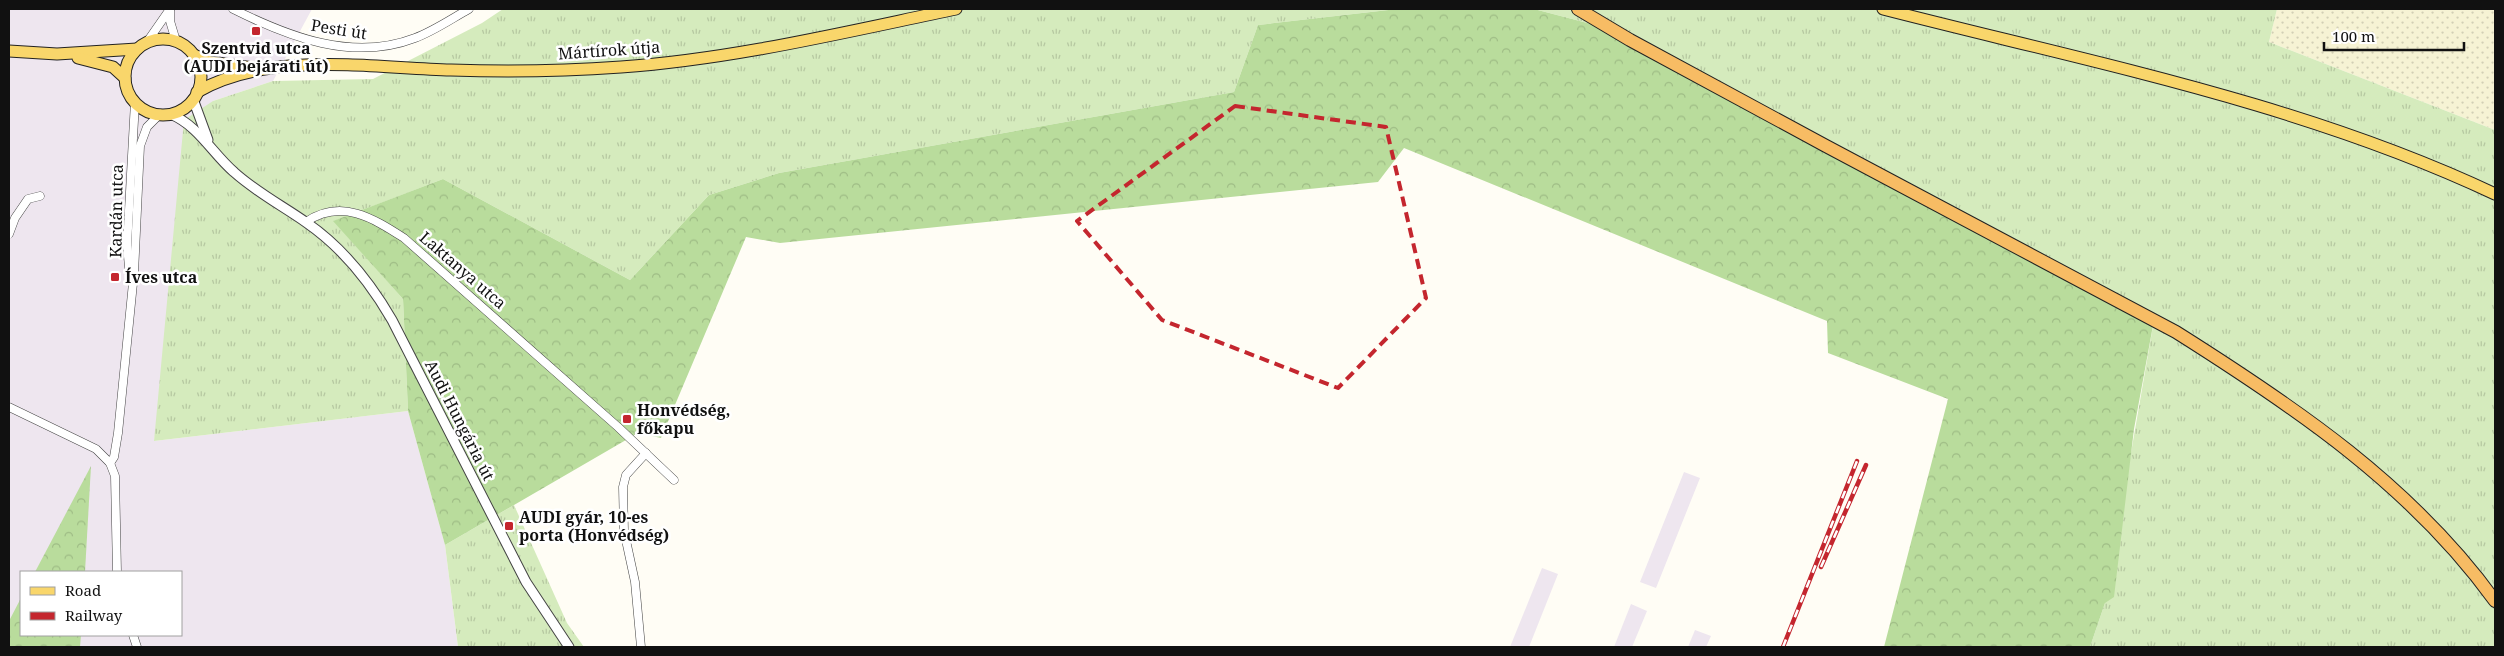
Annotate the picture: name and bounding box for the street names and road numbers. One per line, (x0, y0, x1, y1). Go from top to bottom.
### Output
street label: Pesti út (310, 14, 369, 44)
street label: Mártírok útja (557, 35, 661, 65)
street label: Kardán utca (104, 164, 128, 258)
street label: Laktanya utca (415, 226, 511, 314)
street label: Audi Hungária út (420, 356, 500, 484)

